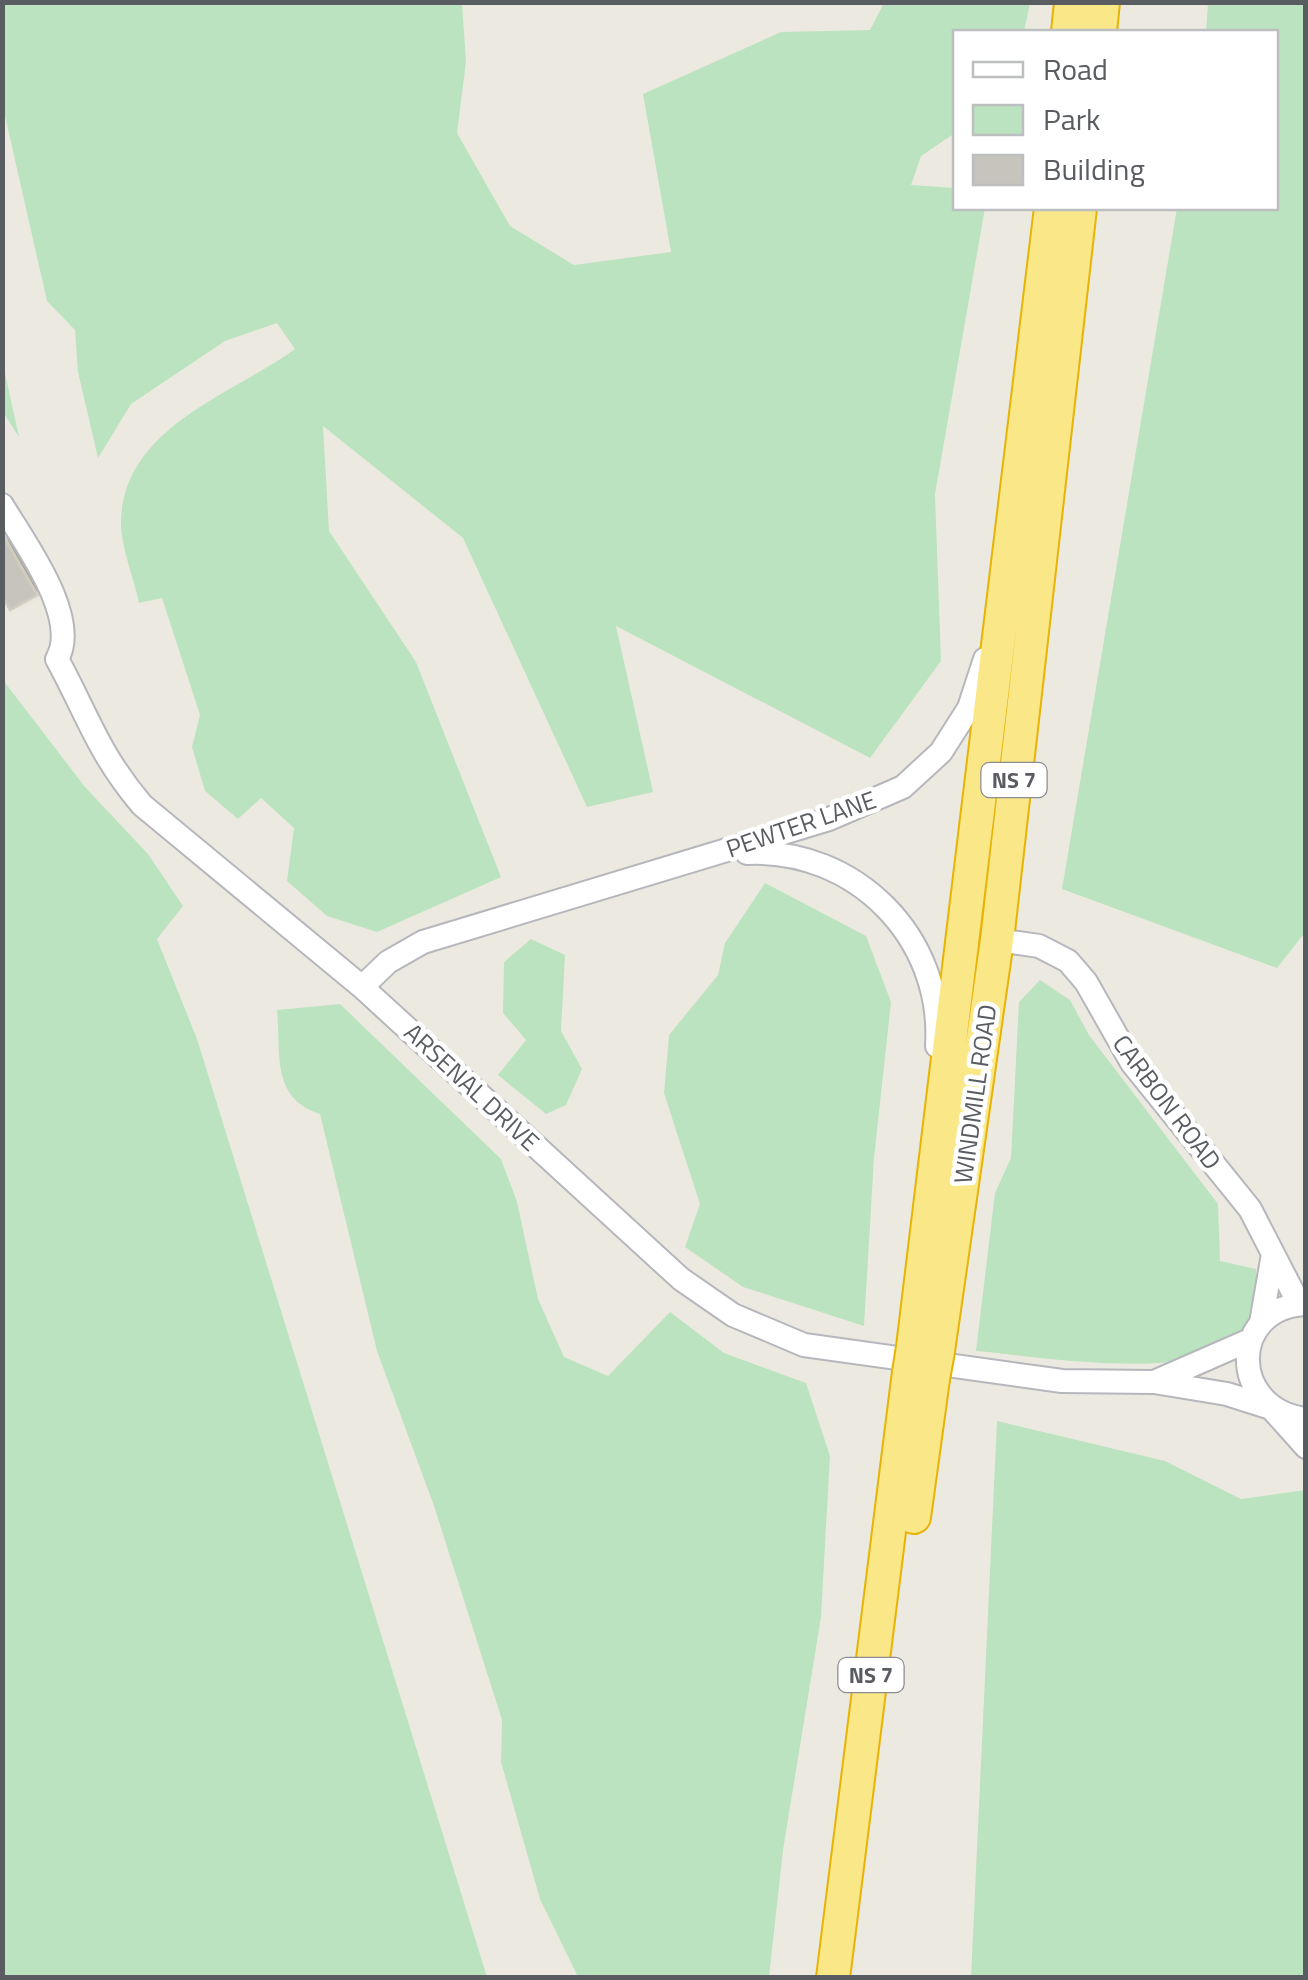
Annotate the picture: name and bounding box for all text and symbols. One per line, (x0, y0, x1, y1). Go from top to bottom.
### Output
legend (953, 30, 1278, 210)
text: Road (1043, 46, 1108, 92)
text: Park (1043, 96, 1100, 142)
text: Building (1043, 146, 1145, 192)
road number: NS 7 (982, 763, 1046, 797)
street label: PEWTER LANE (721, 781, 881, 867)
street label: WINDMILL ROAD (944, 1002, 1006, 1186)
street label: ARSENAL DRIVE (396, 1014, 548, 1160)
street label: CARBON ROAD (1103, 1026, 1231, 1178)
road number: NS 7 (838, 1658, 904, 1692)

